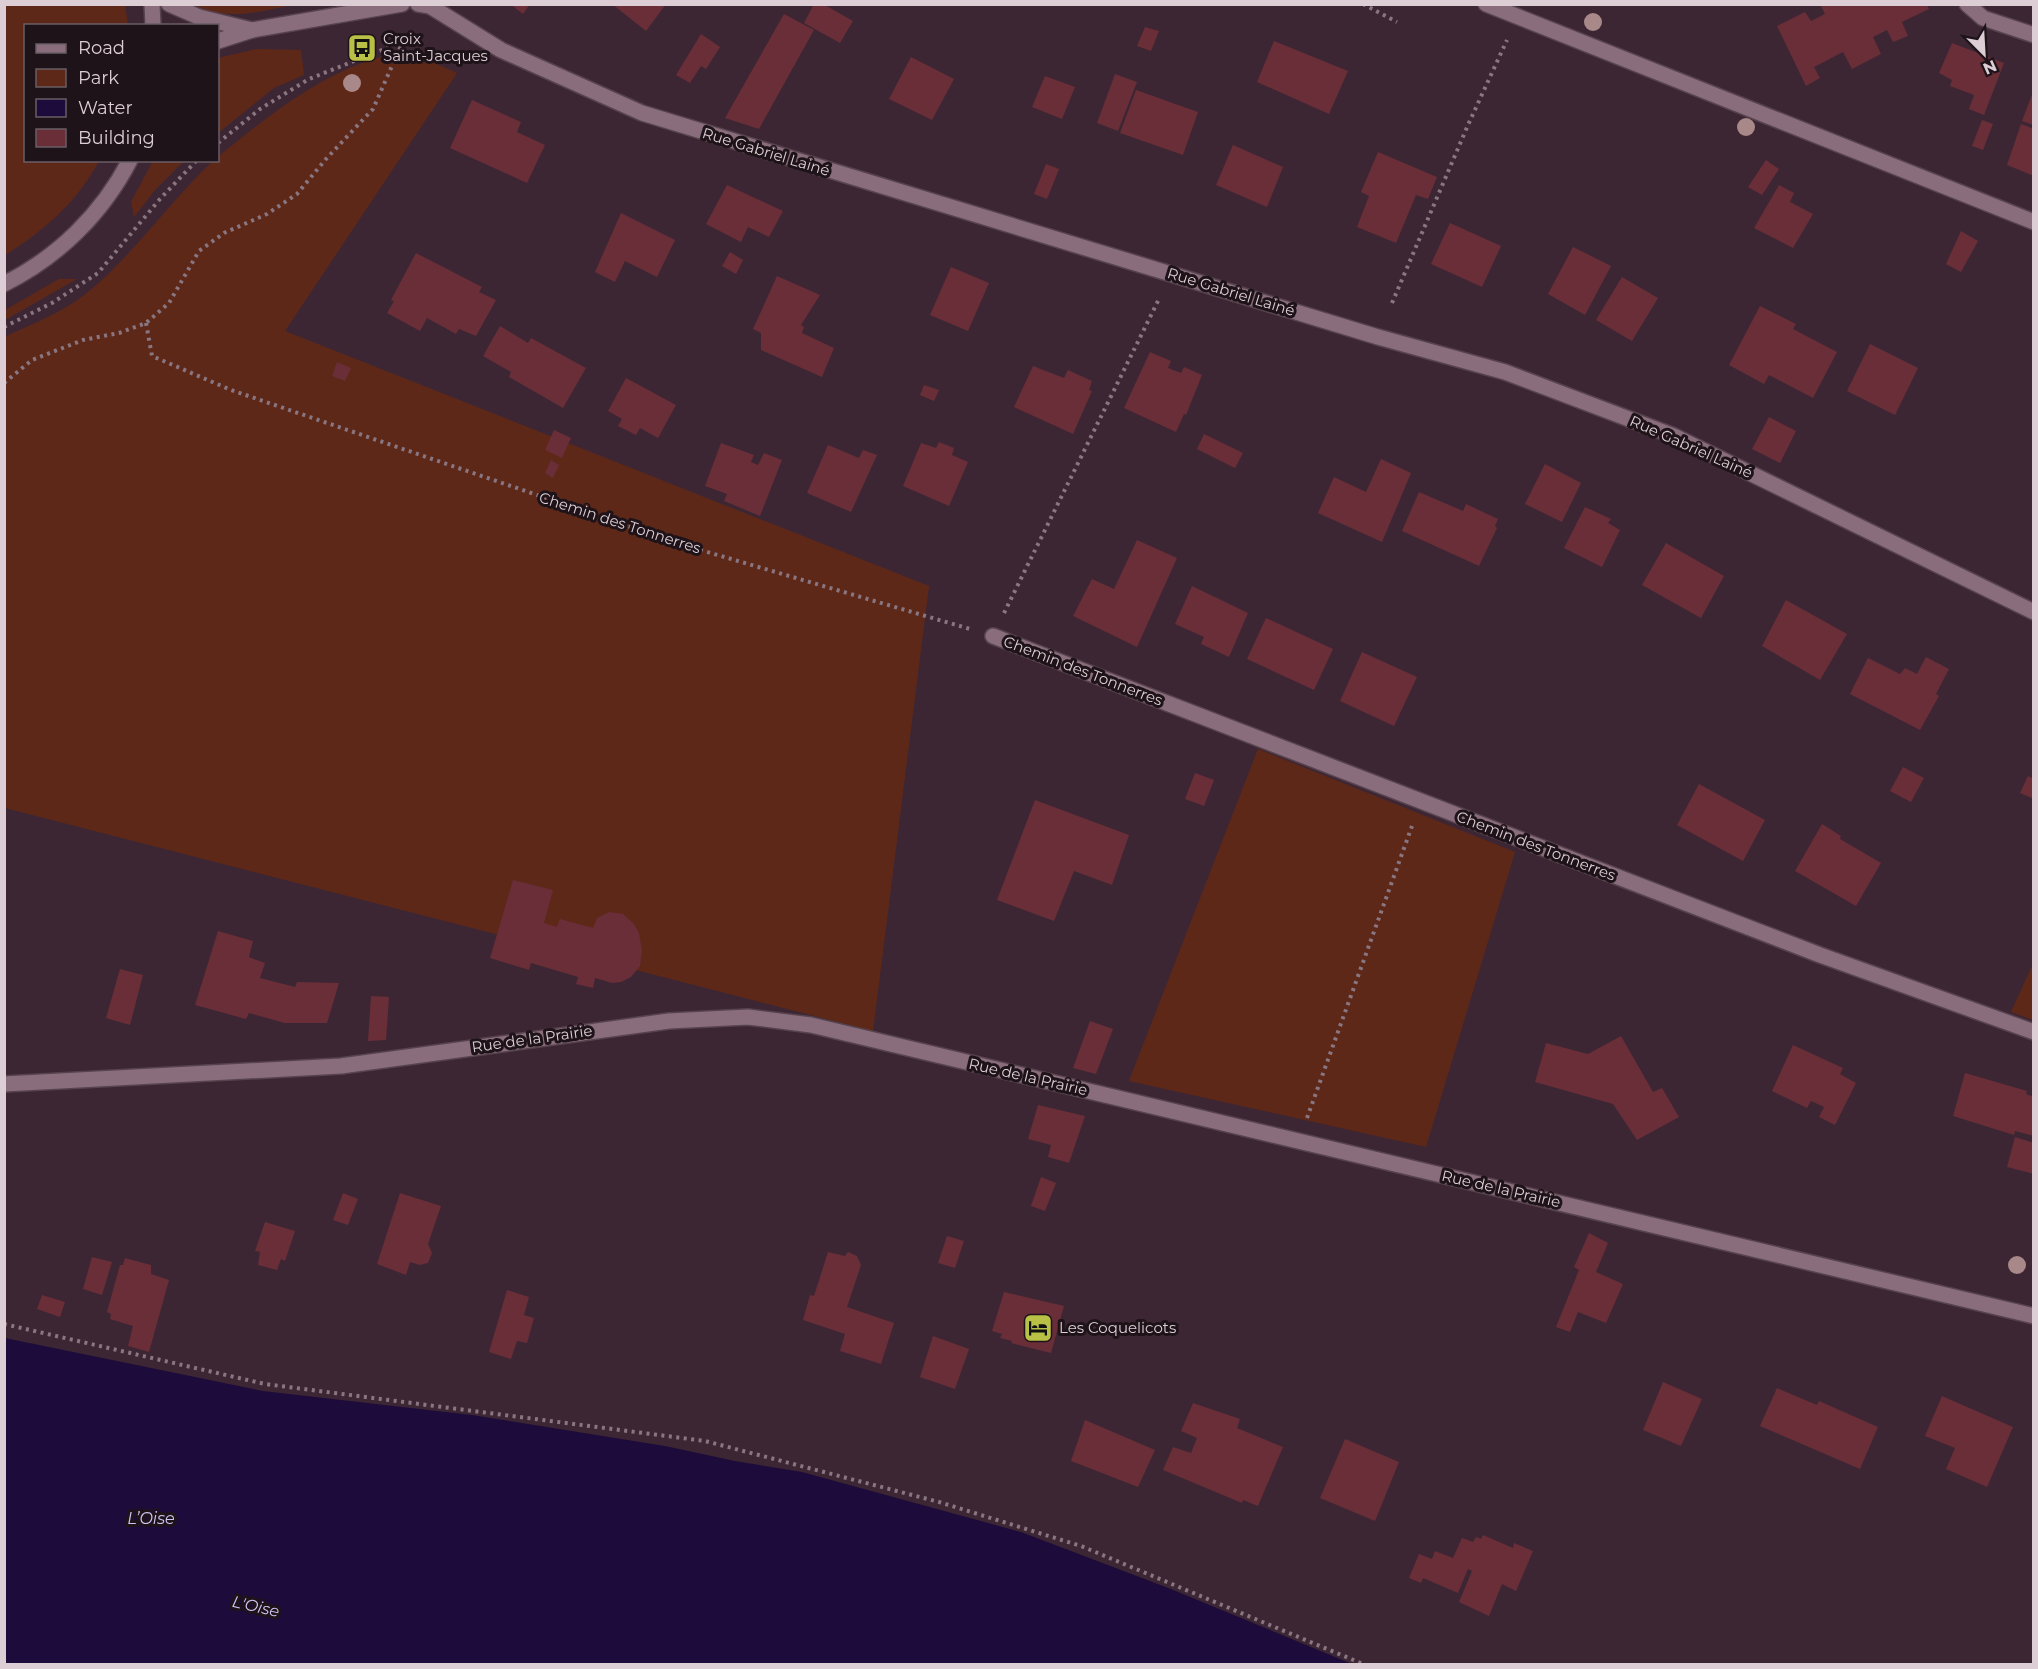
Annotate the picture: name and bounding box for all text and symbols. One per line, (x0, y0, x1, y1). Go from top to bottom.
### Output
legend (24, 24, 219, 162)
north arrow (1954, 24, 2014, 84)
place label: Croix Saint-Jacques (383, 29, 488, 65)
bus stop icon: Croix Saint-Jacques (346, 32, 378, 64)
text: Road (78, 37, 125, 59)
text: N (1980, 56, 2000, 79)
text: Park (78, 67, 119, 89)
text: Water (78, 97, 133, 119)
street label: Rue Gabriel Lainé (700, 123, 832, 180)
text: Building (78, 127, 155, 149)
street label: Rue Gabriel Lainé (1165, 263, 1297, 320)
street label: Rue Gabriel Lainé (1627, 411, 1756, 482)
street label: Chemin des Tonnerres (537, 487, 703, 558)
street label: Chemin des Tonnerres (1001, 631, 1165, 710)
street label: Chemin des Tonnerres (1454, 806, 1618, 885)
street label: Rue de la Prairie (470, 1021, 593, 1056)
street label: Rue de la Prairie (967, 1054, 1089, 1099)
street label: Rue de la Prairie (1440, 1166, 1562, 1211)
hotel icon: Les Coquelicots (1022, 1312, 1054, 1344)
place label: Les Coquelicots (1059, 1318, 1176, 1337)
water label: L’Oise (127, 1509, 175, 1528)
water label: L'Oise (230, 1592, 281, 1621)

